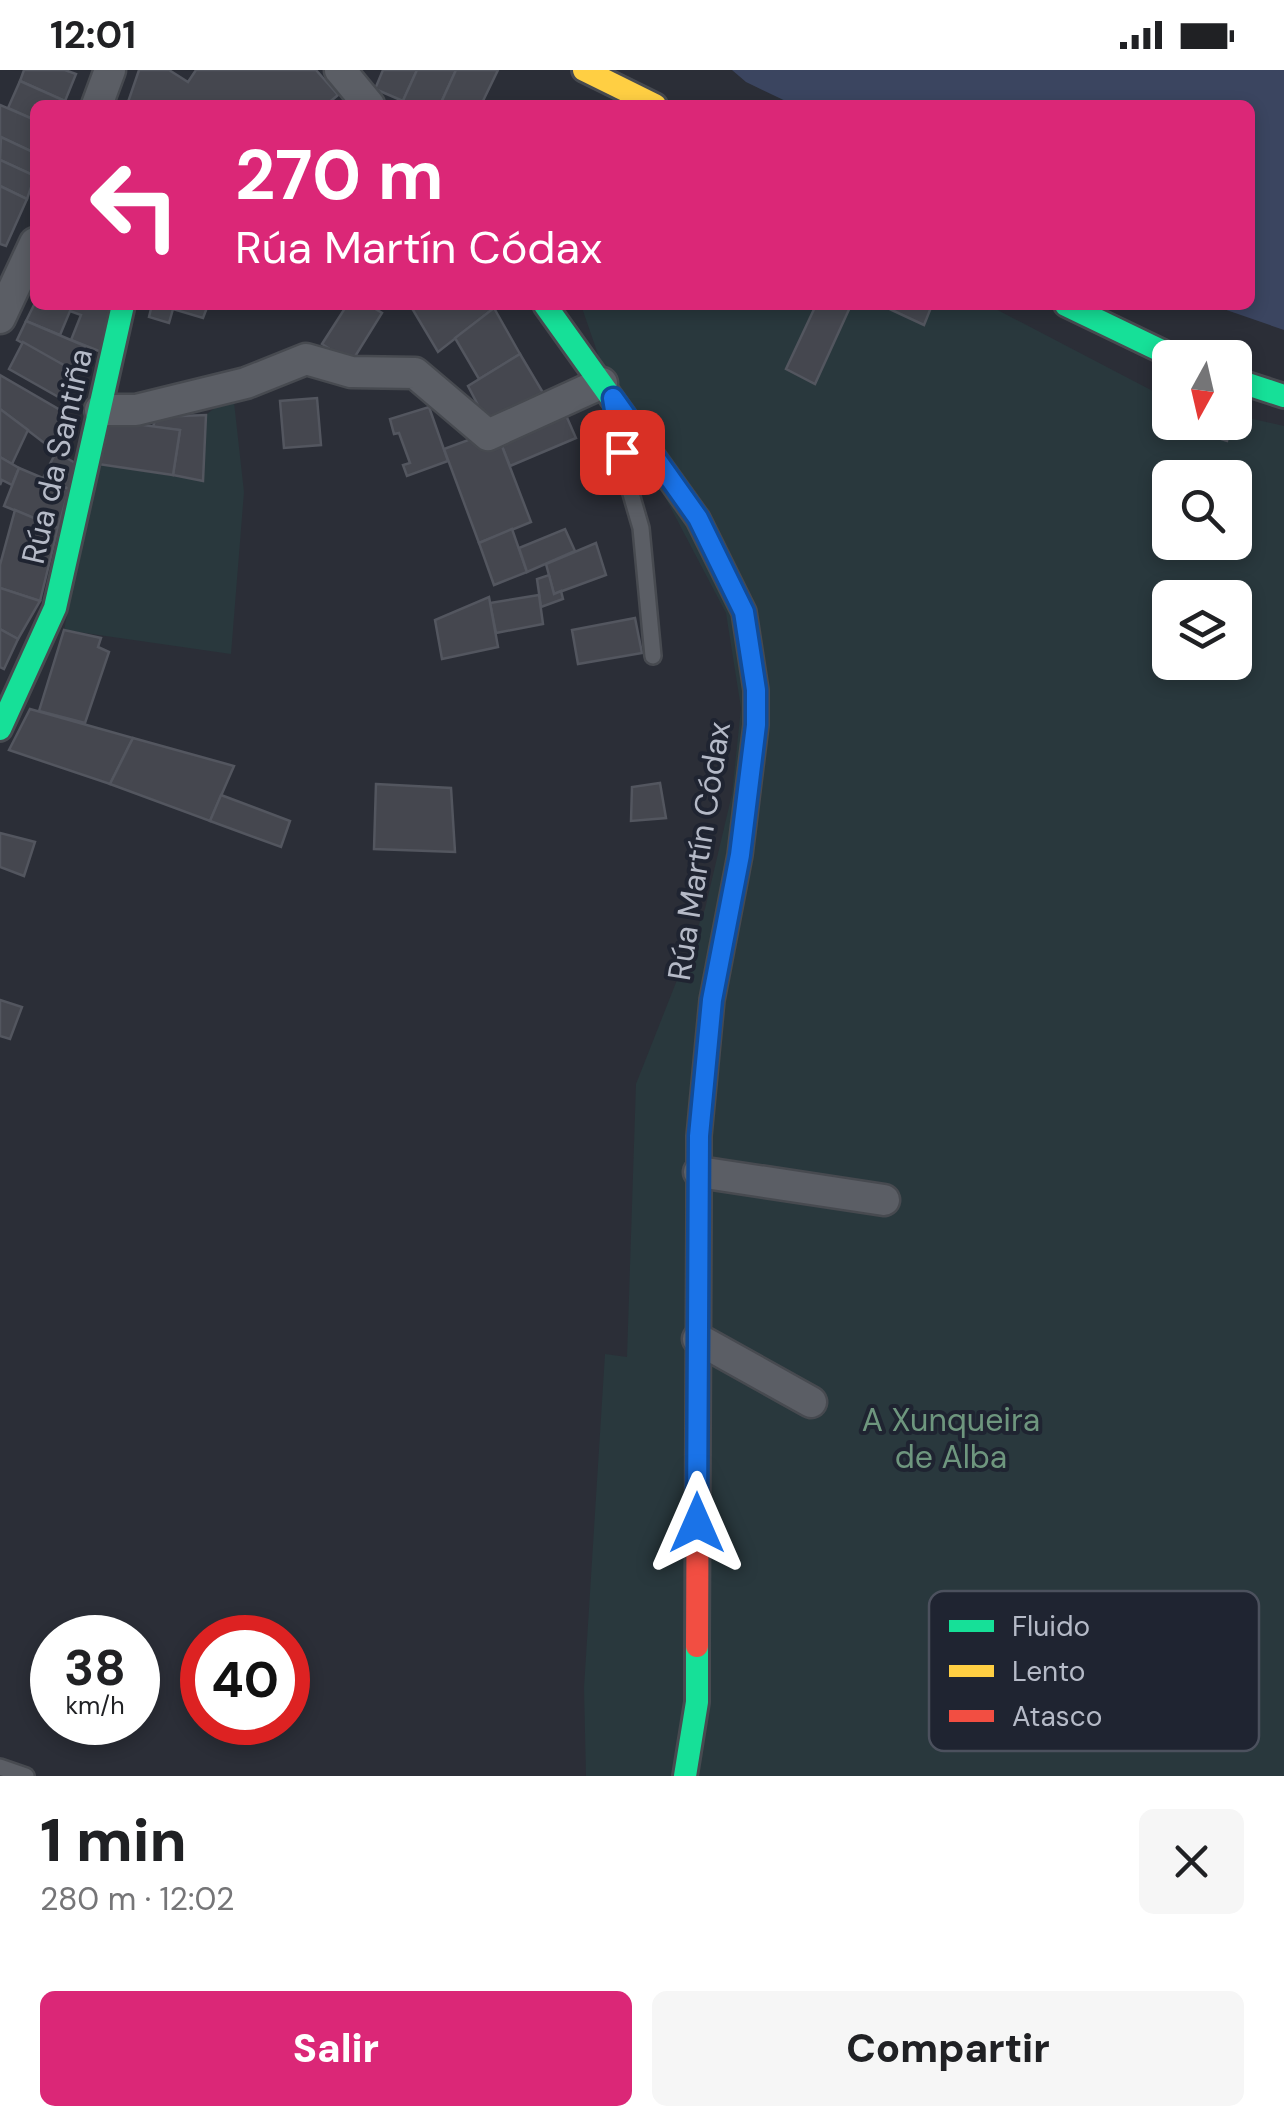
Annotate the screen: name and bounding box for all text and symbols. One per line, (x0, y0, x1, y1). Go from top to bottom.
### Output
text: 12:01 (50, 10, 136, 60)
text: 270 m (235, 130, 444, 221)
icon: left (70, 140, 200, 270)
text: Rúa Martín Códax (235, 218, 602, 277)
north arrow (1152, 340, 1252, 440)
map controls (1152, 340, 1252, 680)
street label: Rúa da Santiña (12, 344, 102, 568)
pin (580, 410, 665, 495)
icon: arrive (595, 425, 650, 480)
button: search (1152, 460, 1252, 560)
button: layers (1152, 580, 1252, 680)
street label: Rúa Martín Códax (658, 719, 740, 983)
park label: A Xunqueira de Alba (862, 1399, 1040, 1478)
position arrow (645, 1471, 749, 1575)
legend (929, 1591, 1259, 1751)
text: Fluido (1012, 1608, 1090, 1645)
speed limit sign: 40 (180, 1615, 310, 1745)
text: 38 (64, 1635, 126, 1701)
text: Lento (1012, 1653, 1085, 1690)
text: km/h (65, 1689, 125, 1722)
text: Atasco (1012, 1698, 1102, 1735)
text: 1 min (40, 1801, 187, 1880)
button: close (1139, 1809, 1244, 1914)
text: 280 m · 12:02 (40, 1878, 235, 1920)
button: Salir (40, 1991, 632, 2106)
button: Compartir (652, 1991, 1244, 2106)

